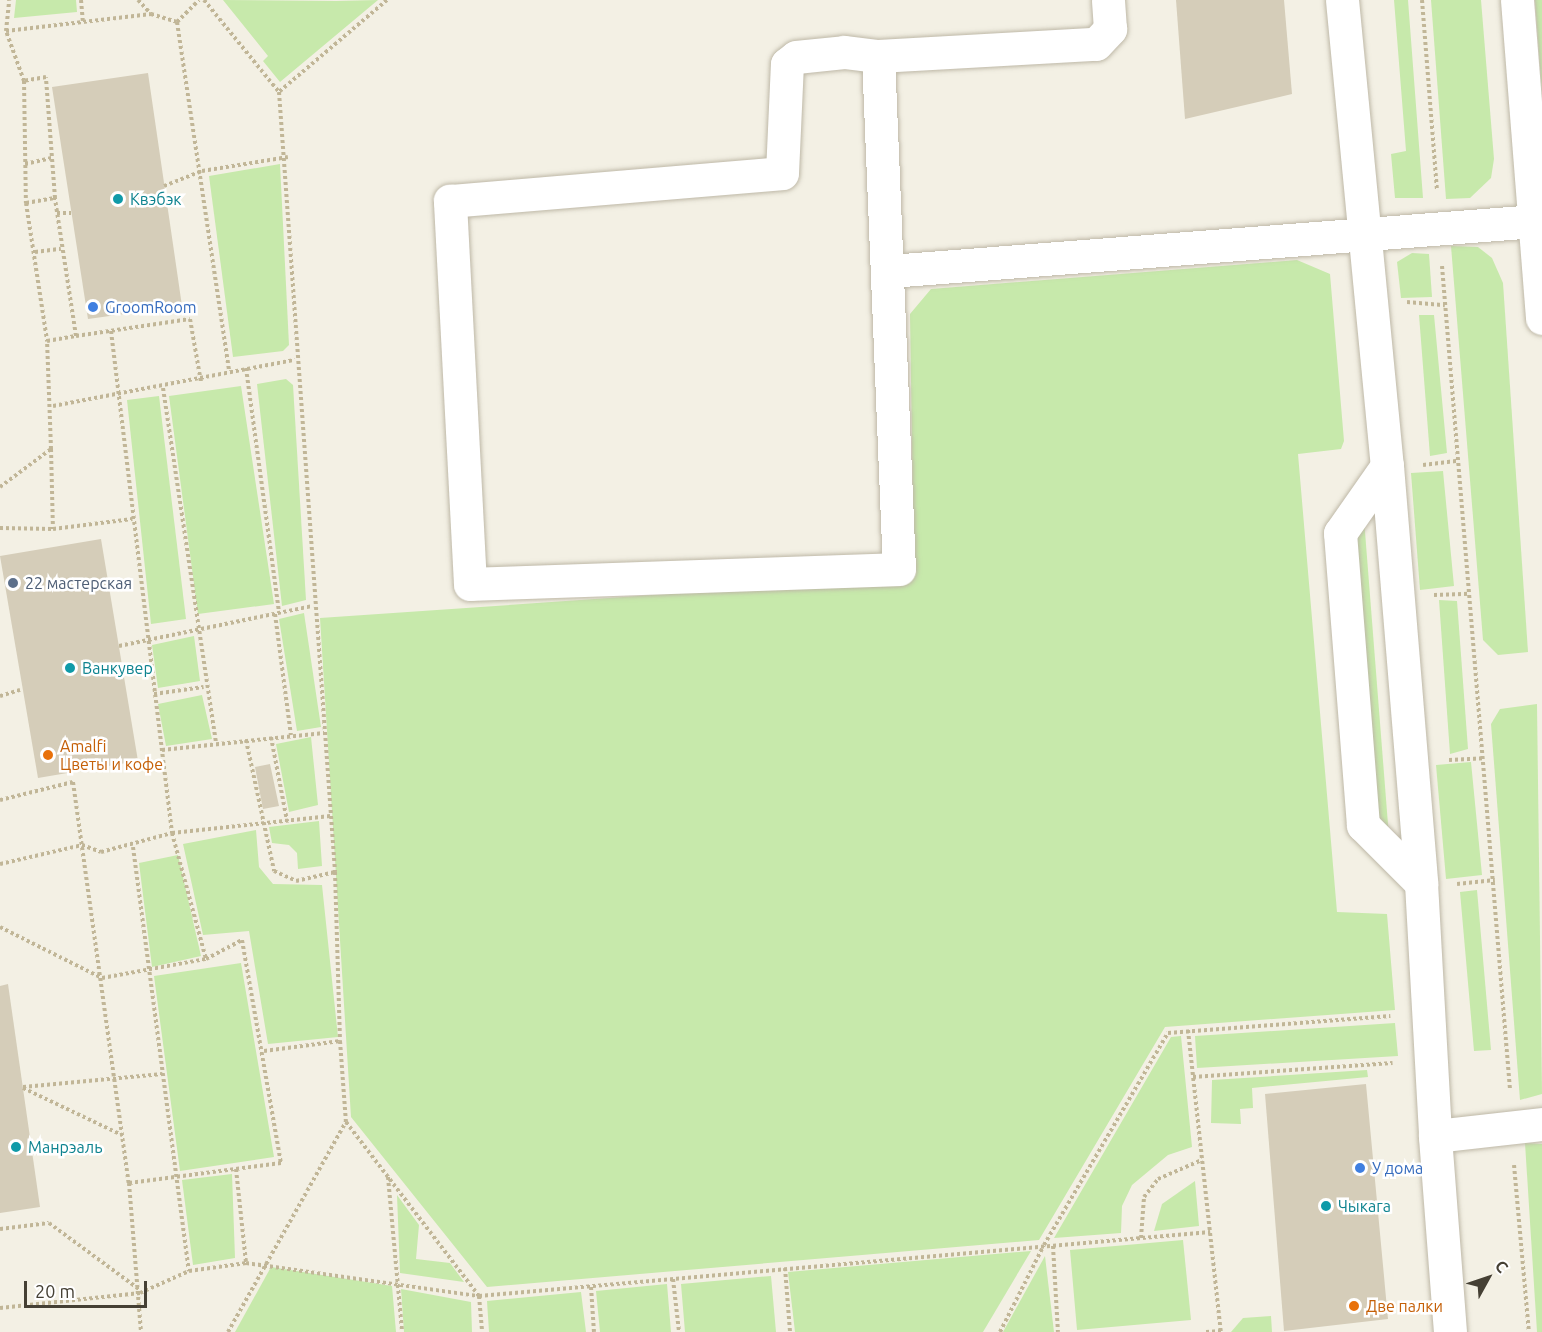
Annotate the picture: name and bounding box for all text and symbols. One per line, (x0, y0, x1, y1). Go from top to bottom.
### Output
place label: Квэбэк (130, 189, 182, 209)
marker: Квэбэк (111, 192, 125, 206)
place label: GroomRoom (105, 297, 197, 317)
marker: GroomRoom (86, 300, 100, 314)
place label: 22 мастерская (25, 573, 132, 593)
marker: 22 мастерская (6, 576, 20, 590)
place label: Ванкувер (82, 658, 153, 678)
marker: Ванкувер (63, 661, 77, 675)
place label: Amalfi Цветы и кофе (60, 736, 163, 774)
marker: Amalfi Цветы и кофе (41, 748, 55, 762)
place label: Манрэаль (28, 1137, 102, 1157)
marker: Манрэаль (9, 1140, 23, 1154)
place label: У дома (1372, 1158, 1423, 1178)
marker: У дома (1353, 1161, 1367, 1175)
place label: Чыкага (1338, 1196, 1391, 1216)
marker: Чыкага (1319, 1199, 1333, 1213)
north arrow (1458, 1248, 1518, 1308)
text: С (1492, 1257, 1512, 1276)
scale bar (27, 1269, 150, 1307)
text: 20 m (35, 1281, 75, 1301)
place label: Две палки (1366, 1296, 1443, 1316)
marker: Две палки (1347, 1299, 1361, 1313)

